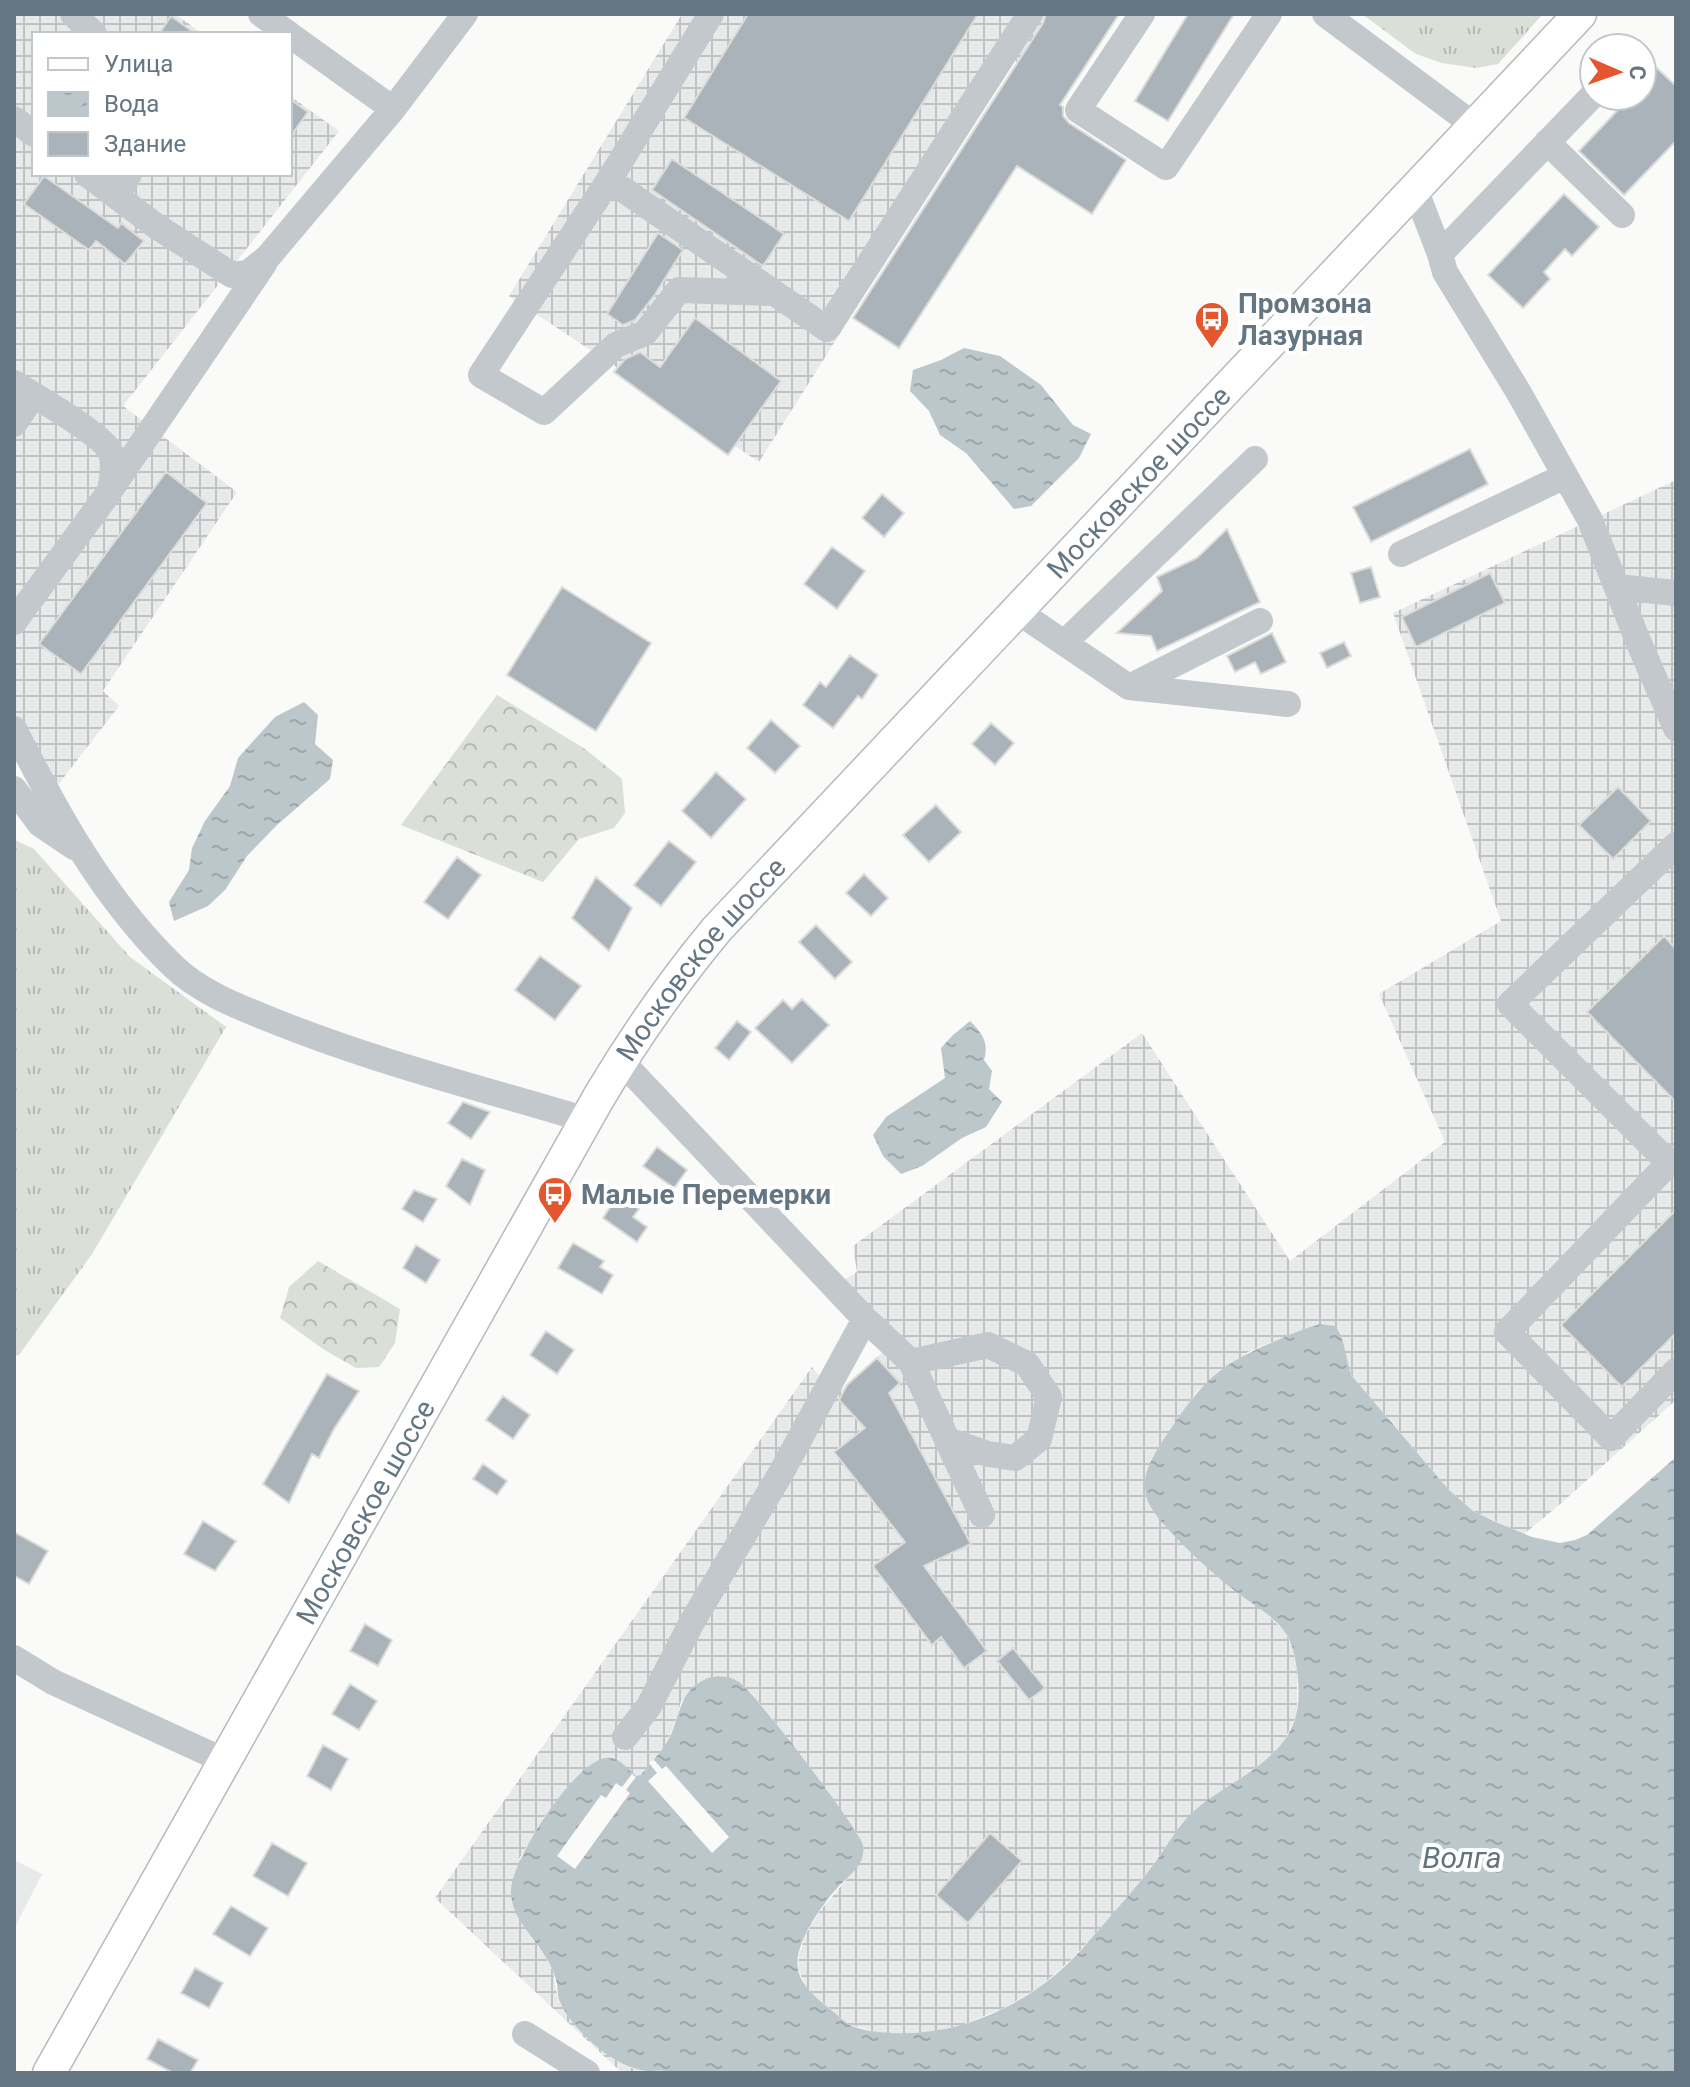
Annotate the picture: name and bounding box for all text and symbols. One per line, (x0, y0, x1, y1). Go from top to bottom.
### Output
legend (32, 32, 292, 176)
north arrow (1578, 32, 1658, 112)
text: Улица (104, 50, 173, 78)
text: С (1625, 65, 1650, 80)
text: Вода (104, 90, 159, 118)
text: Здание (104, 130, 186, 158)
place label: Промзона Лазурная (1238, 287, 1372, 352)
bus stop icon: Промзона Лазурная (1193, 300, 1231, 350)
street label: Московское шоссе (1040, 380, 1237, 586)
street label: Московское шоссе (609, 851, 793, 1067)
bus stop icon: Малые Перемерки (536, 1175, 574, 1225)
place label: Малые Перемерки (581, 1178, 831, 1211)
street label: Московское шоссе (289, 1394, 442, 1630)
water label: Волга (1422, 1840, 1502, 1875)

